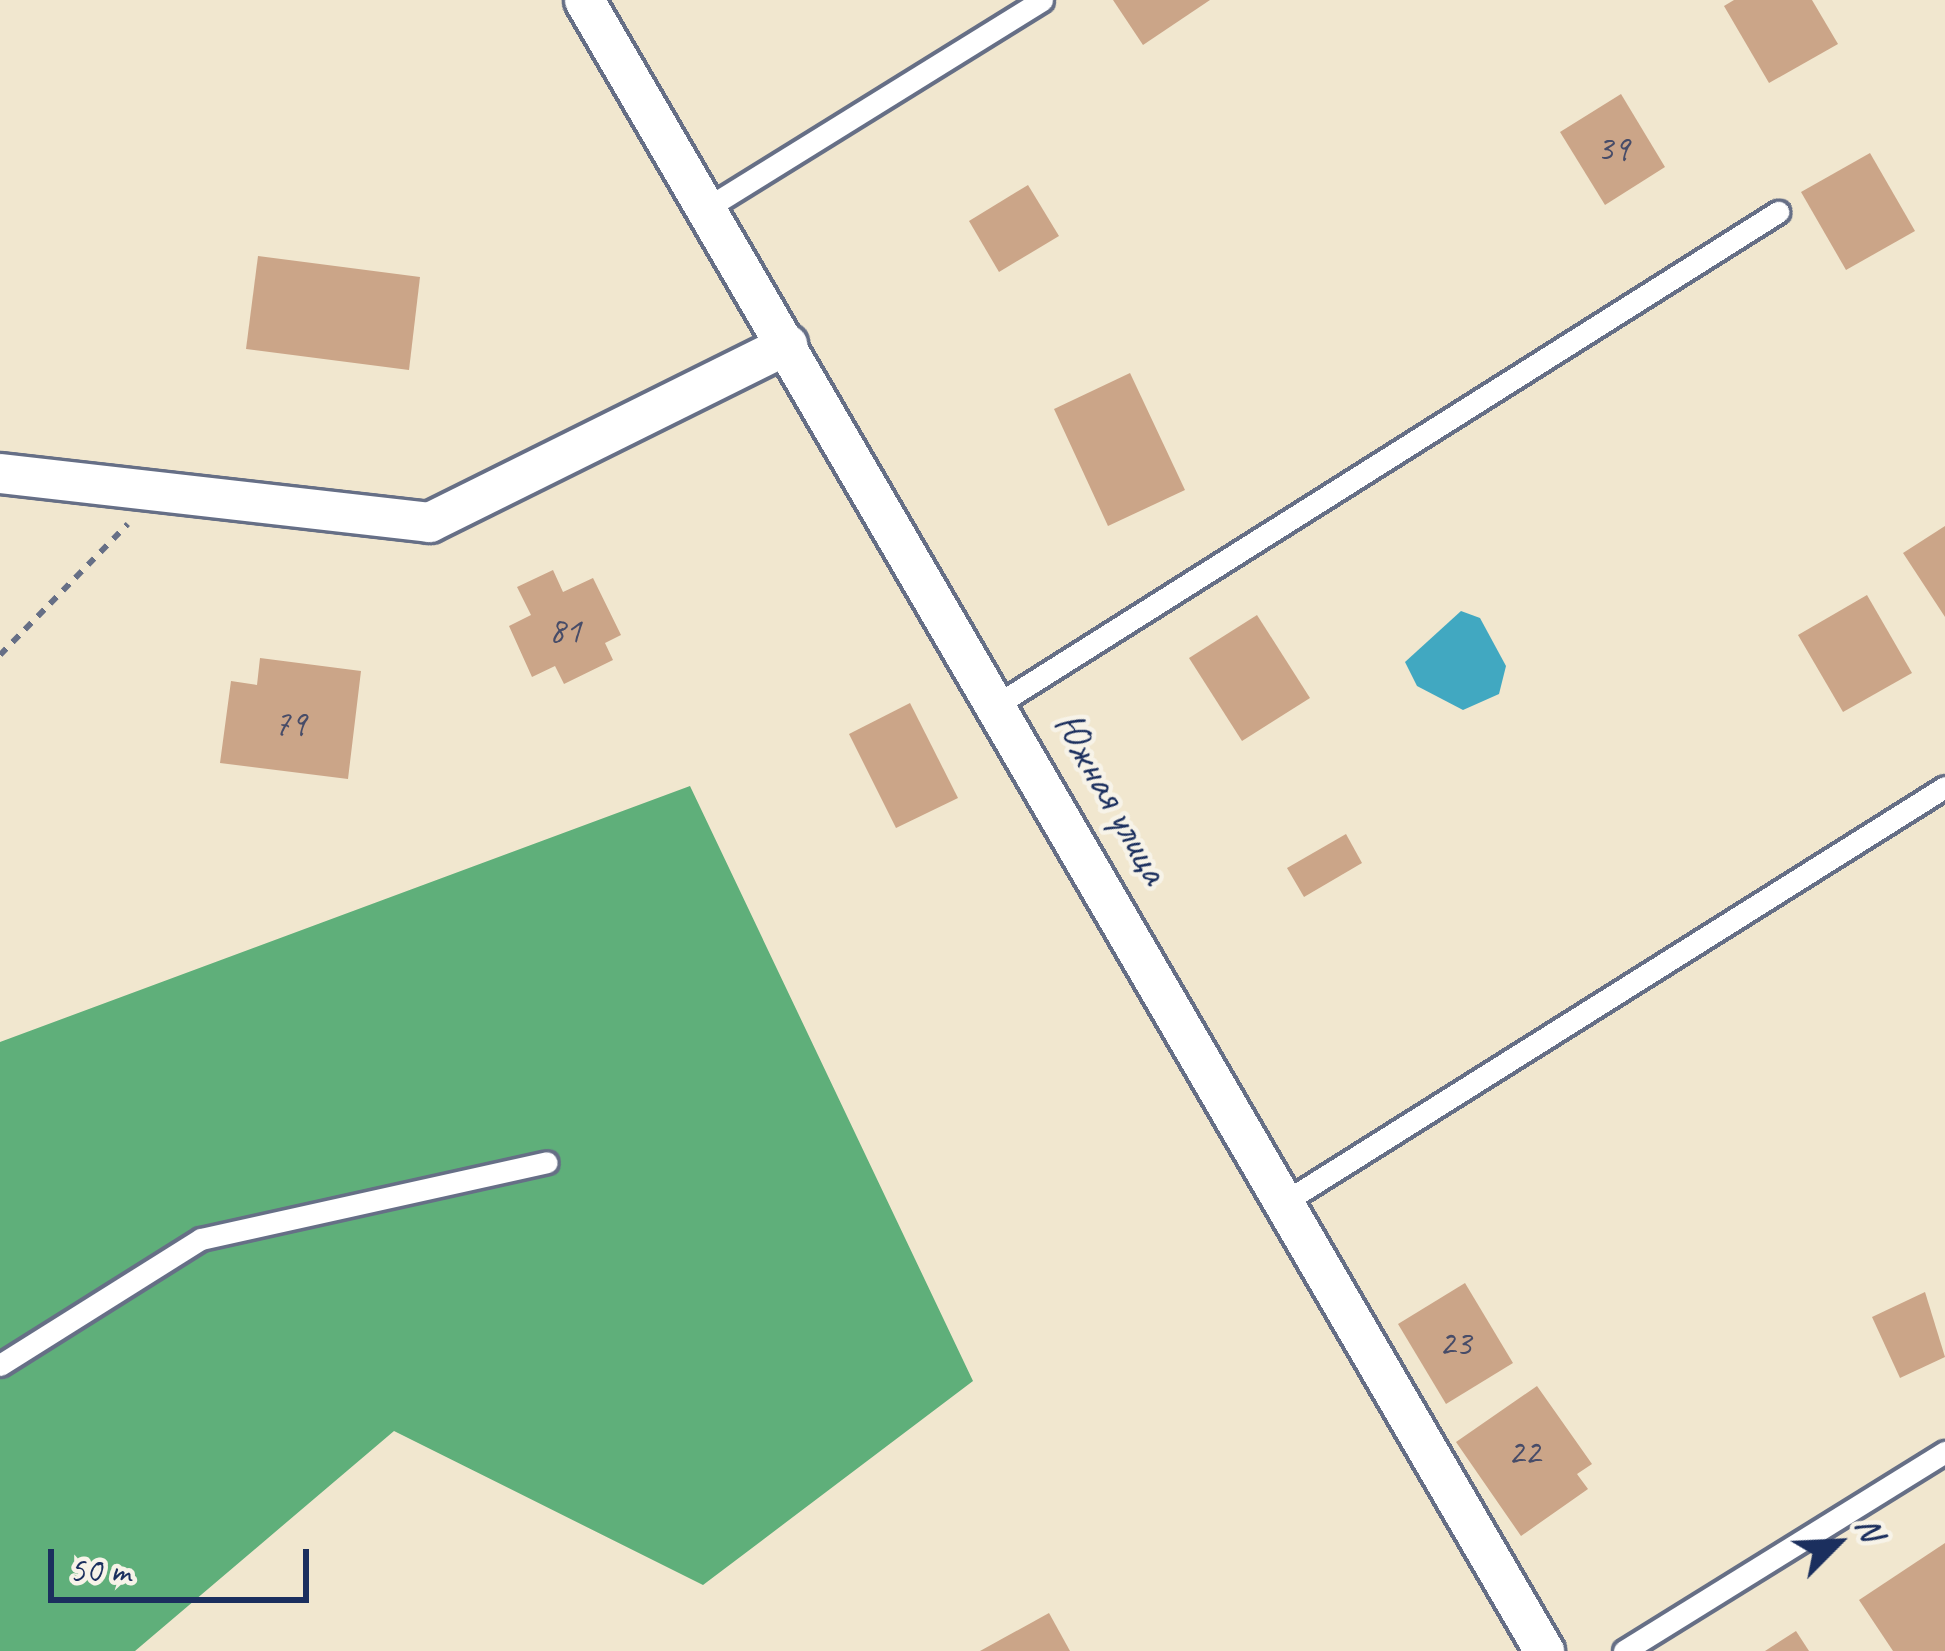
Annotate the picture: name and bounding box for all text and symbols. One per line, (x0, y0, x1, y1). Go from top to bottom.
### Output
house number: 39 (1597, 127, 1629, 171)
house number: 81 (549, 609, 581, 653)
house number: 79 (274, 702, 306, 746)
street label: Южная улица (1041, 702, 1181, 894)
house number: 23 (1439, 1322, 1471, 1366)
house number: 22 (1508, 1431, 1540, 1475)
north arrow (1777, 1483, 1897, 1603)
text: N (1847, 1510, 1893, 1546)
scale bar (54, 1525, 315, 1599)
text: 50 m (69, 1547, 130, 1593)

